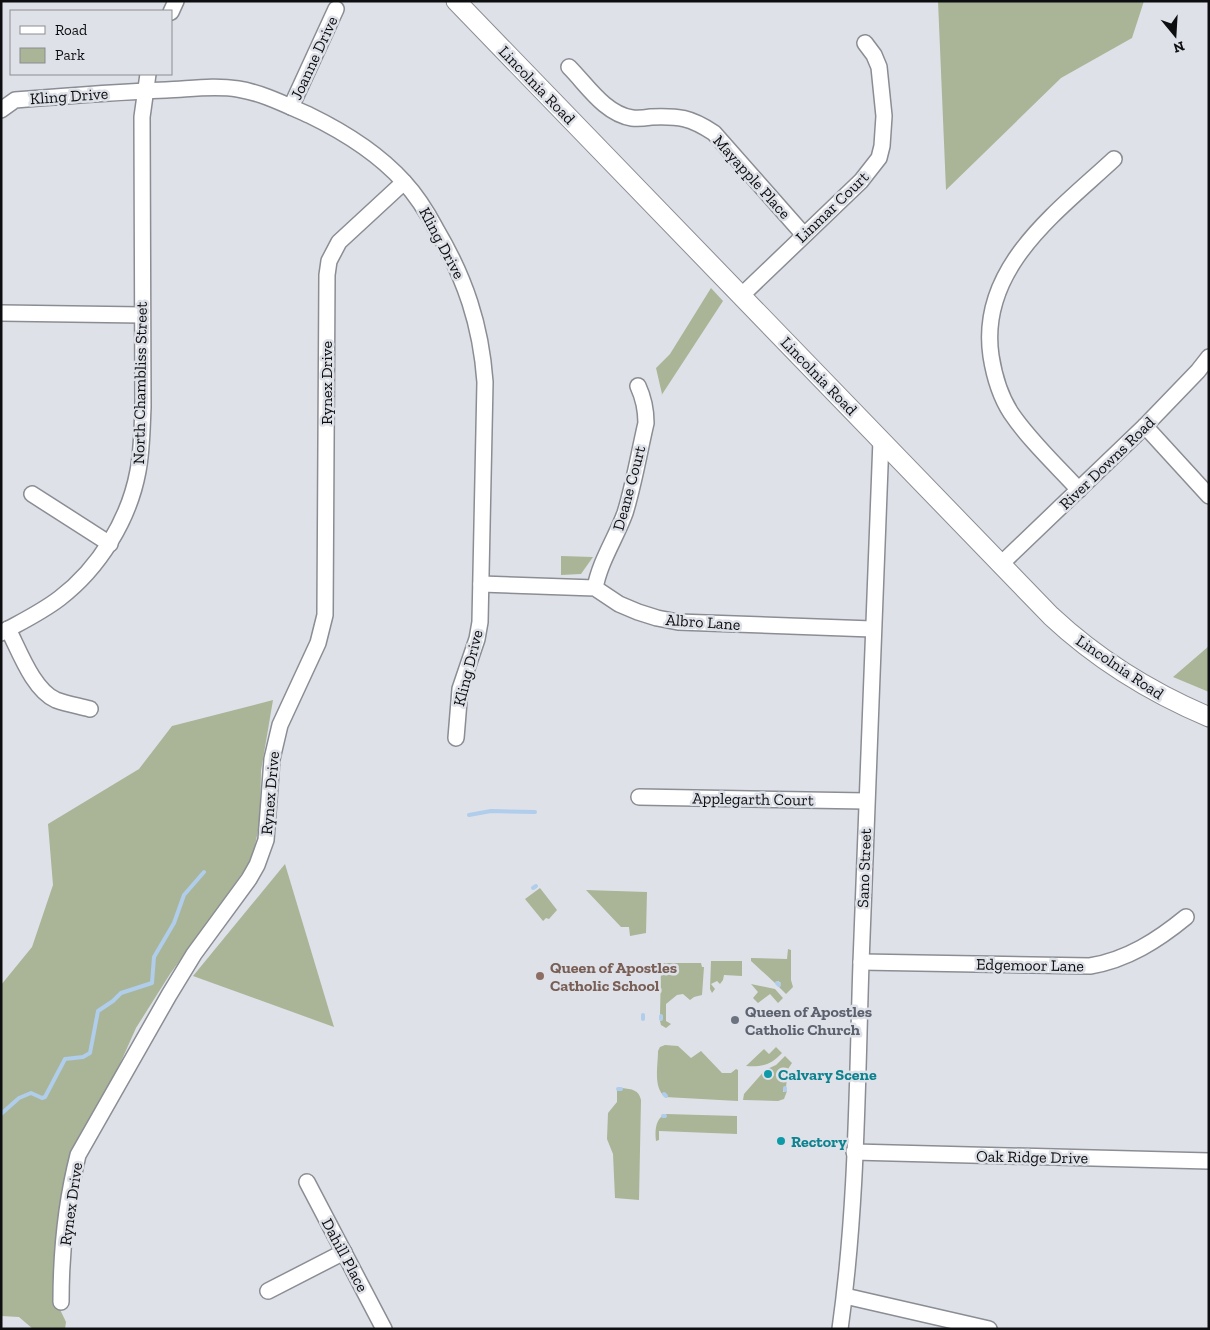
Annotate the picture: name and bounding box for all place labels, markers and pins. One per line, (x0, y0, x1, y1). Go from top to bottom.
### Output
place label: Queen of Apostles Catholic School (550, 958, 677, 995)
marker: Queen of Apostles Catholic School (534, 970, 546, 982)
place label: Queen of Apostles Catholic Church (745, 1002, 872, 1039)
marker: Queen of Apostles Catholic Church (729, 1014, 741, 1026)
place label: Calvary Scene (778, 1065, 877, 1084)
marker: Calvary Scene (762, 1068, 774, 1080)
place label: Rectory (791, 1132, 847, 1151)
marker: Rectory (775, 1135, 787, 1147)

